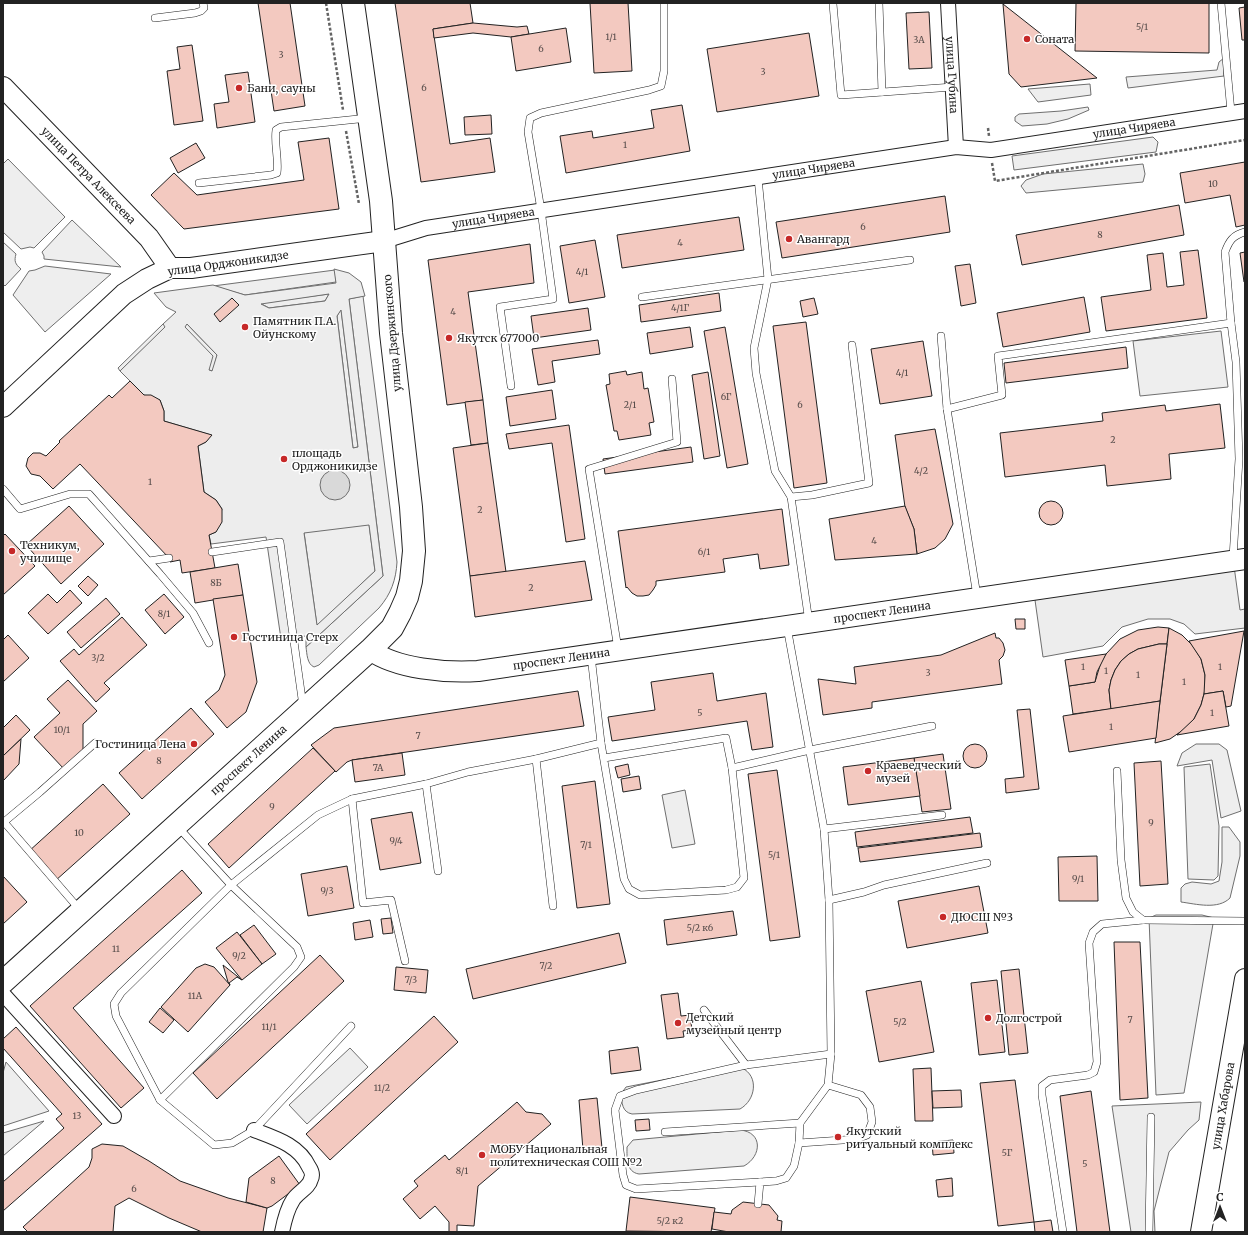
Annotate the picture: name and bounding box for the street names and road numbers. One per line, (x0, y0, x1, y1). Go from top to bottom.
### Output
street label: улица Губина (943, 36, 961, 114)
street label: улица Чиряева (1092, 115, 1176, 141)
street label: улица Петра Алексеева (38, 124, 139, 227)
street label: улица Чиряева (771, 156, 856, 182)
street label: улица Чиряева (451, 205, 536, 231)
street label: улица Орджоникидзе (167, 248, 290, 278)
street label: улица Дзержинского (380, 273, 404, 392)
street label: проспект Ленина (832, 598, 932, 626)
street label: проспект Ленина (512, 645, 611, 673)
street label: проспект Ленина (207, 722, 290, 798)
street label: улица Хабарова (1208, 1061, 1237, 1151)

